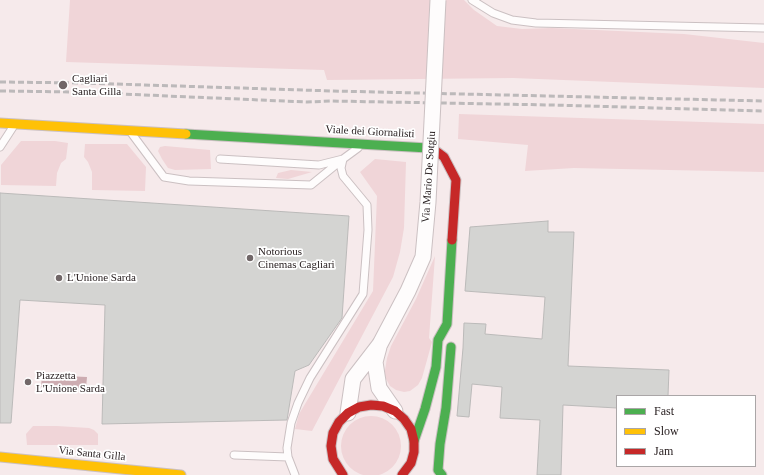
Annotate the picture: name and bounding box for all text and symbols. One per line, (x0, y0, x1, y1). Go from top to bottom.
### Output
place label: Cagliari Santa Gilla (72, 72, 121, 98)
marker: Cagliari Santa Gilla (57, 79, 69, 91)
street label: Viale dei Giornalisti (325, 123, 415, 141)
street label: Via Mario De Sotgiu (419, 131, 439, 223)
place label: Notorious Cinemas Cagliari (258, 245, 335, 271)
marker: Notorious Cinemas Cagliari (245, 253, 255, 263)
place label: L'Unione Sarda (67, 271, 136, 285)
marker: L'Unione Sarda (54, 273, 64, 283)
place label: Piazzetta L'Unione Sarda (36, 369, 105, 395)
marker: Piazzetta L'Unione Sarda (23, 377, 33, 387)
legend (616, 395, 756, 467)
text: Fast (654, 404, 674, 418)
text: Slow (654, 424, 679, 438)
street label: Via Santa Gilla (58, 444, 126, 464)
text: Jam (654, 444, 673, 458)

